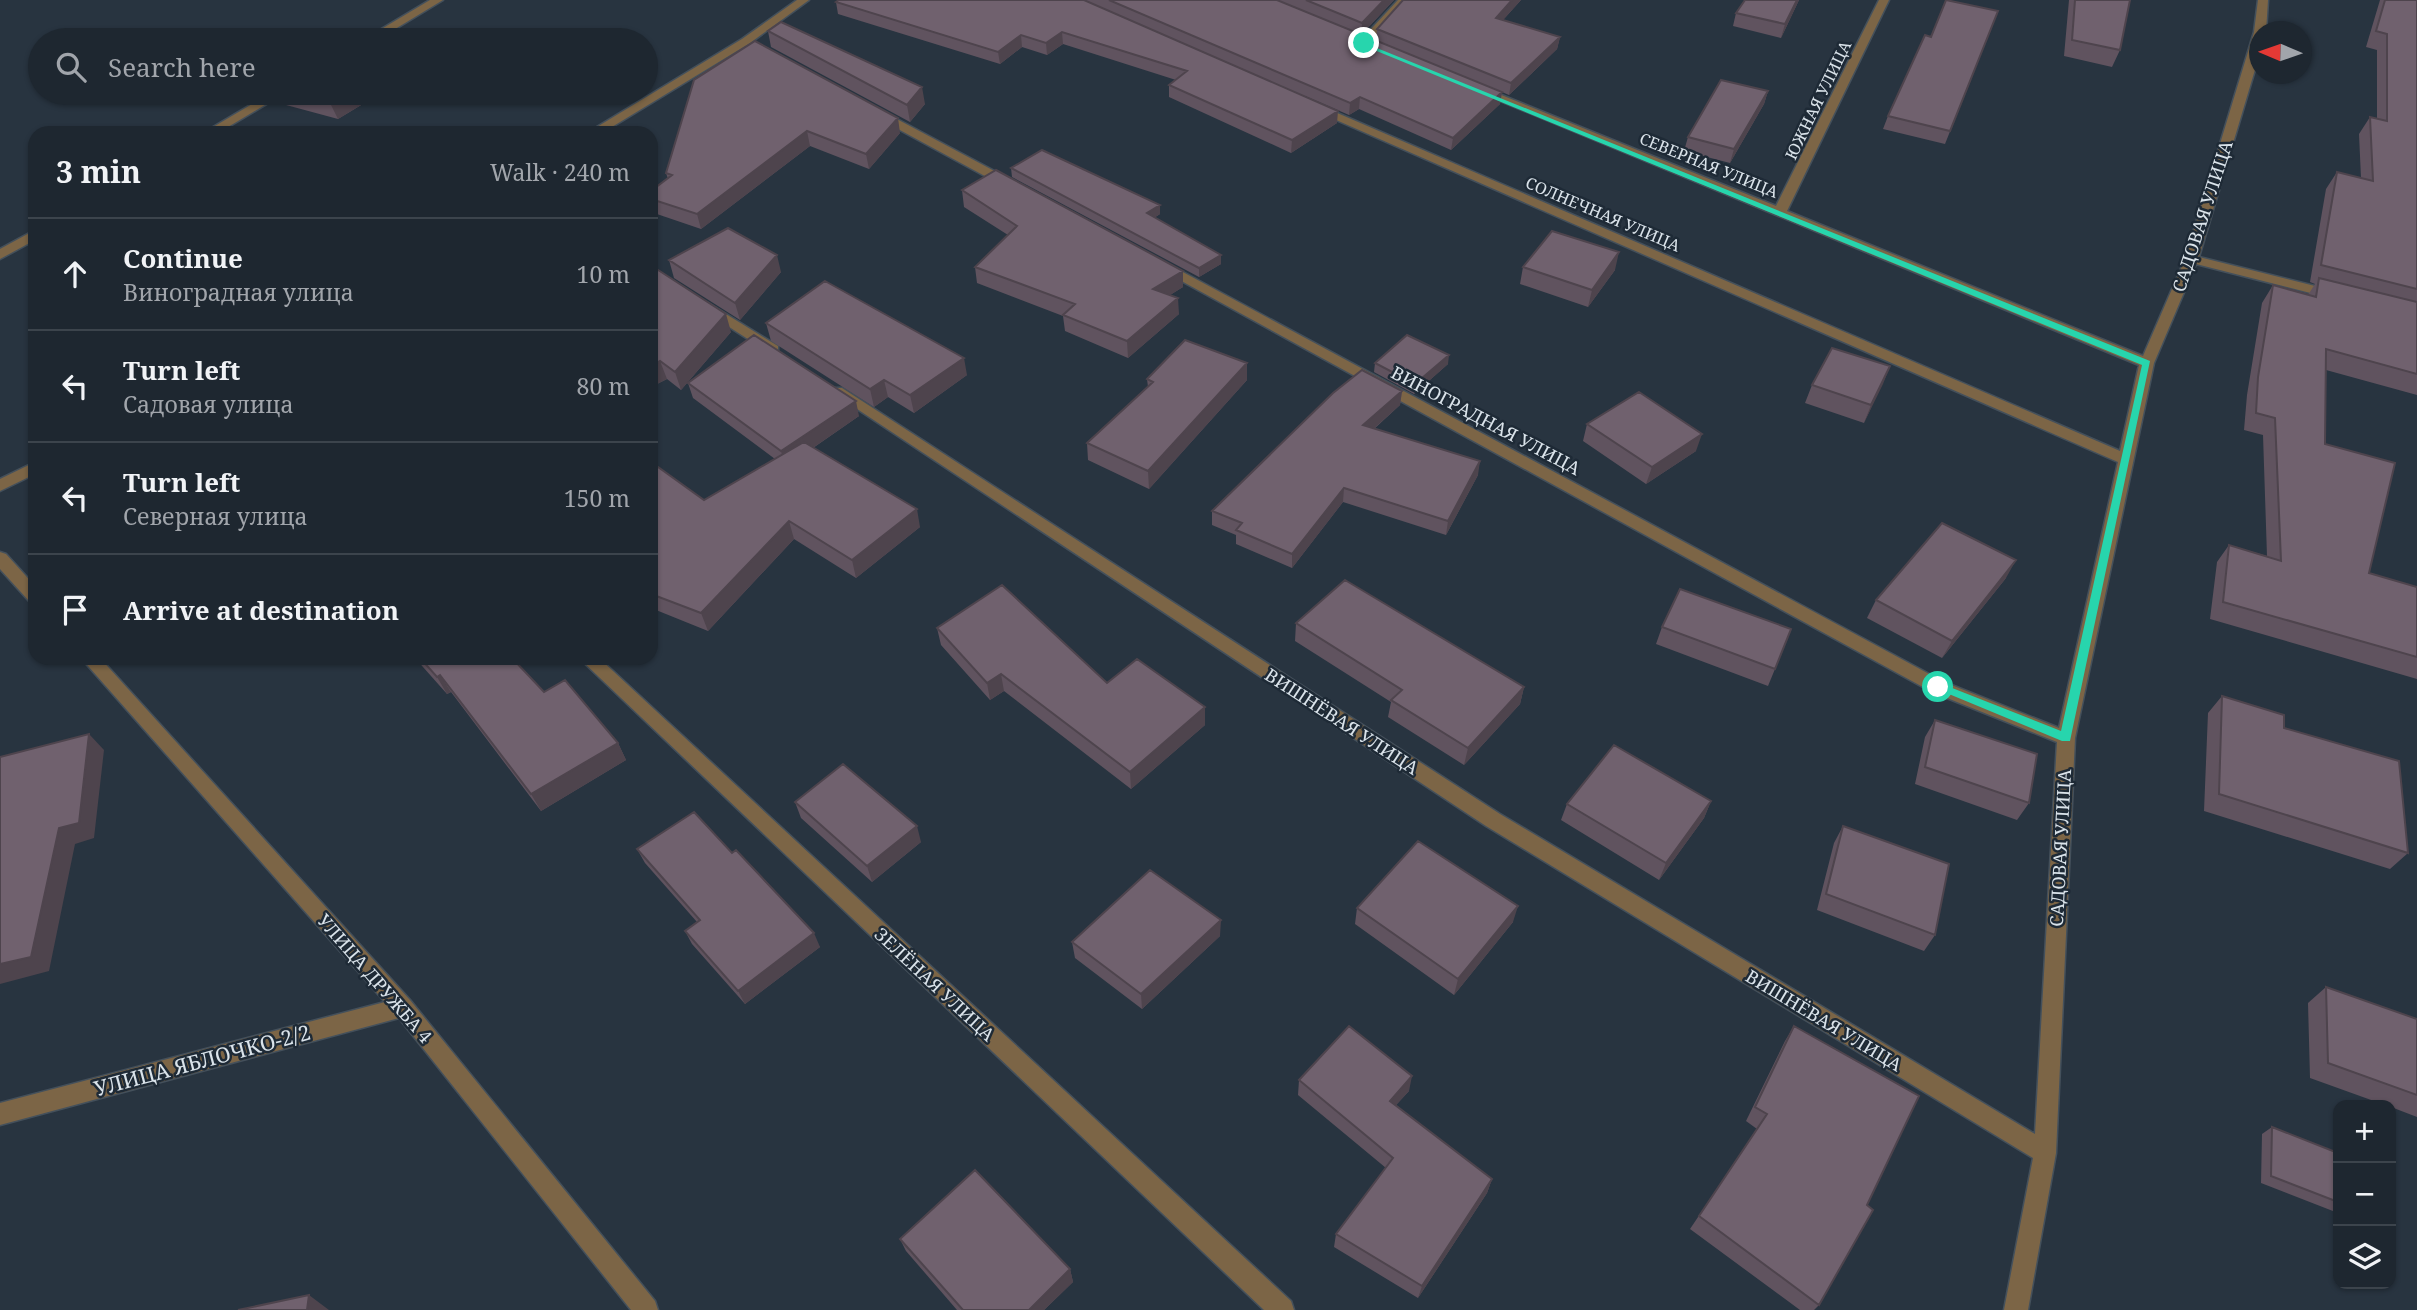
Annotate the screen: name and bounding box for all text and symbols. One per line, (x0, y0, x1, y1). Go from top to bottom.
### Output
north arrow (2249, 21, 2312, 84)
route end (1348, 27, 1379, 58)
search box (28, 28, 658, 105)
street label: ЮЖНАЯ УЛИЦА (1780, 36, 1857, 163)
icon: search (52, 48, 90, 86)
text: Search here (108, 49, 256, 85)
street label: СЕВЕРНАЯ УЛИЦА (1636, 127, 1782, 203)
street label: САДОВАЯ УЛИЦА (2166, 137, 2238, 295)
text: 3 min (56, 151, 141, 192)
text: Walk · 240 m (490, 156, 630, 188)
street label: СОЛНЕЧНАЯ УЛИЦА (1522, 171, 1684, 257)
text: Continue (123, 240, 243, 276)
icon: ahead (56, 255, 94, 293)
text: 10 m (577, 258, 630, 290)
text: Виноградная улица (123, 276, 354, 308)
text: Turn left (123, 352, 240, 388)
street label: ВИНОГРАДНАЯ УЛИЦА (1387, 360, 1585, 480)
icon: left (56, 367, 94, 405)
text: 80 m (577, 370, 630, 402)
text: Садовая улица (123, 388, 294, 420)
text: Turn left (123, 464, 240, 500)
icon: left (56, 479, 94, 517)
text: 150 m (564, 482, 630, 514)
text: Северная улица (123, 500, 308, 532)
icon: arrive (56, 591, 94, 629)
text: Arrive at destination (123, 592, 399, 628)
street label: ВИШНЁВАЯ УЛИЦА (1261, 662, 1424, 780)
route start (1922, 671, 1953, 702)
street label: САДОВАЯ УЛИЦА (2044, 768, 2076, 927)
street label: УЛИЦА ДРУЖБА 4 (312, 908, 438, 1048)
street label: ЗЕЛЁНАЯ УЛИЦА (870, 922, 1001, 1046)
street label: ВИШНЁВАЯ УЛИЦА (1741, 964, 1907, 1076)
street label: УЛИЦА ЯБЛОЧКО-2/2 (91, 1018, 313, 1102)
map controls (2333, 1100, 2396, 1289)
button: + (2333, 1100, 2396, 1163)
button: − (2333, 1163, 2396, 1226)
button: layers (2333, 1226, 2396, 1289)

